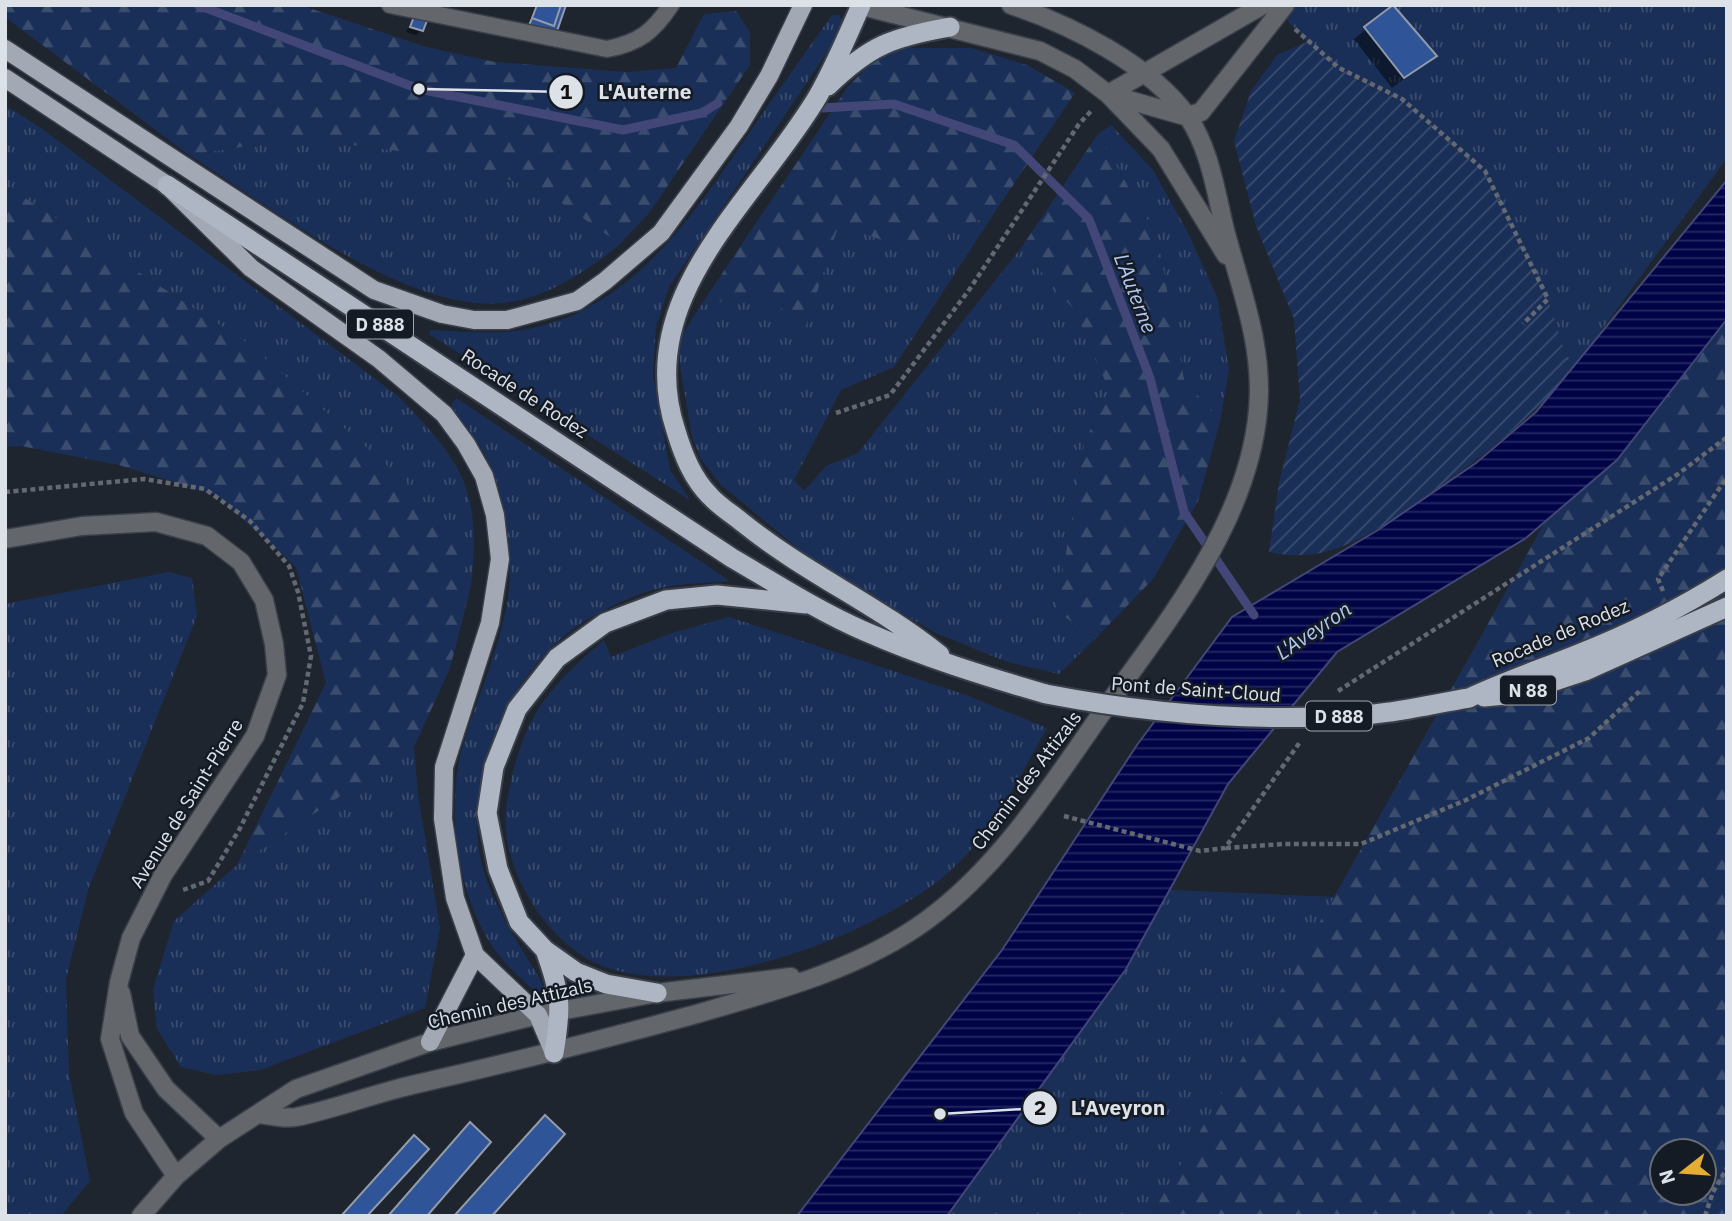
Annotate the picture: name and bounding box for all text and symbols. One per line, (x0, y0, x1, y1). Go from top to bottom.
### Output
callout: L'Auterne (549, 71, 705, 113)
text: 1 (560, 77, 573, 105)
text: L'Auterne (598, 77, 692, 105)
water label: L'Auterne (1108, 249, 1164, 337)
road number: D 888 (347, 310, 413, 338)
street label: Rocade de Rodez (457, 343, 593, 443)
street label: Rocade de Rodez (1488, 593, 1632, 673)
water label: L'Aveyron (1270, 594, 1356, 666)
street label: Pont de Saint-Cloud (1110, 671, 1282, 707)
road number: N 88 (1500, 676, 1556, 704)
road number: D 888 (1306, 702, 1372, 730)
street label: Chemin des Attizals (966, 706, 1086, 854)
street label: Avenue de Saint-Pierre (124, 714, 248, 892)
street label: Chemin des Attizals (425, 972, 595, 1034)
callout: L'Aveyron (1022, 1087, 1180, 1129)
text: 2 (1034, 1093, 1046, 1121)
text: L'Aveyron (1071, 1093, 1165, 1121)
north arrow (1648, 1137, 1718, 1207)
text: N (1653, 1167, 1680, 1187)

